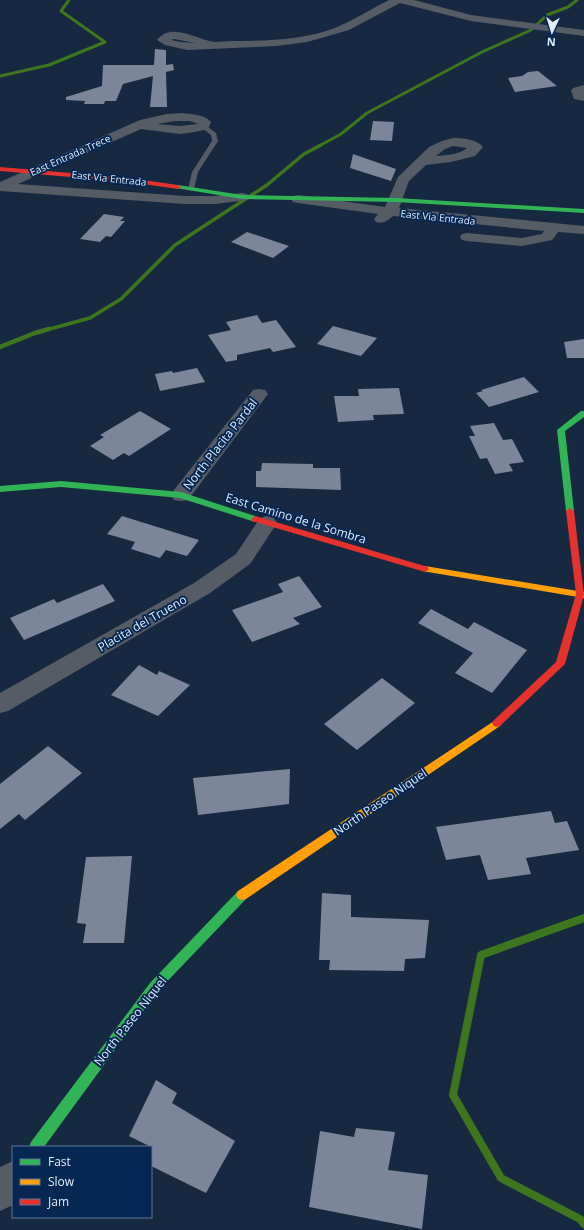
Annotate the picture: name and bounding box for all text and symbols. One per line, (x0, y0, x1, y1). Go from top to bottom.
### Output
north arrow (532, 12, 572, 52)
text: N (546, 35, 556, 50)
street label: East Entrada Trece (27, 131, 113, 179)
street label: East Via Entrada (71, 167, 147, 189)
street label: East Via Entrada (400, 206, 476, 228)
street label: North Placita Pardal (179, 395, 261, 493)
street label: East Camino de la Sombra (224, 488, 368, 548)
street label: Placita del Trueno (94, 591, 190, 655)
street label: North Paseo Niquel (330, 764, 430, 840)
street label: North Paseo Niquel (90, 973, 170, 1069)
legend (12, 1146, 152, 1218)
text: Fast (48, 1153, 71, 1170)
text: Slow (48, 1173, 75, 1190)
text: Jam (47, 1193, 69, 1210)

